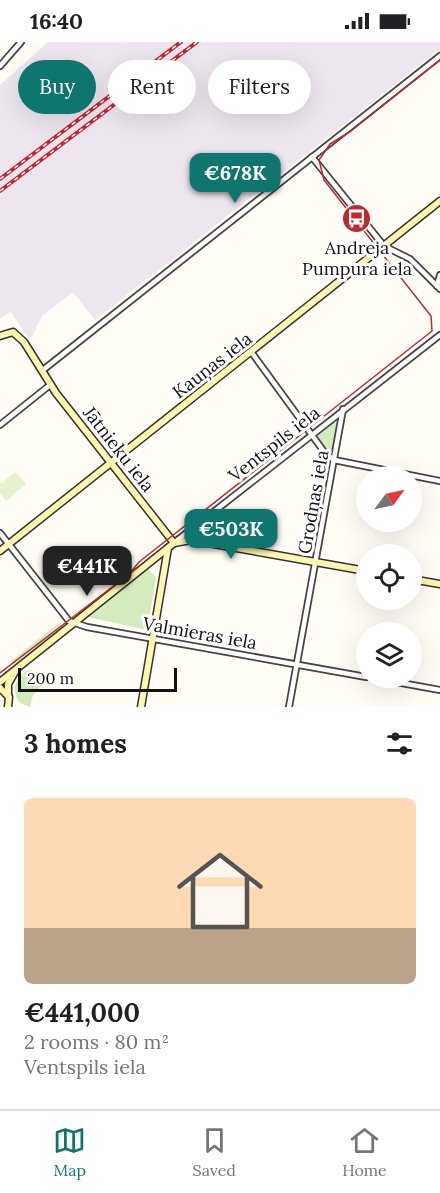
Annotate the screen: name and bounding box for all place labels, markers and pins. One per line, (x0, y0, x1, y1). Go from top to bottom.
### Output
pin: €678K (193, 153, 277, 204)
bus stop icon: Andreja Pumpura iela (341, 202, 373, 234)
place label: Andreja Pumpura iela (302, 236, 412, 280)
pin: €503K (189, 509, 273, 560)
pin: €441K (45, 546, 129, 597)

